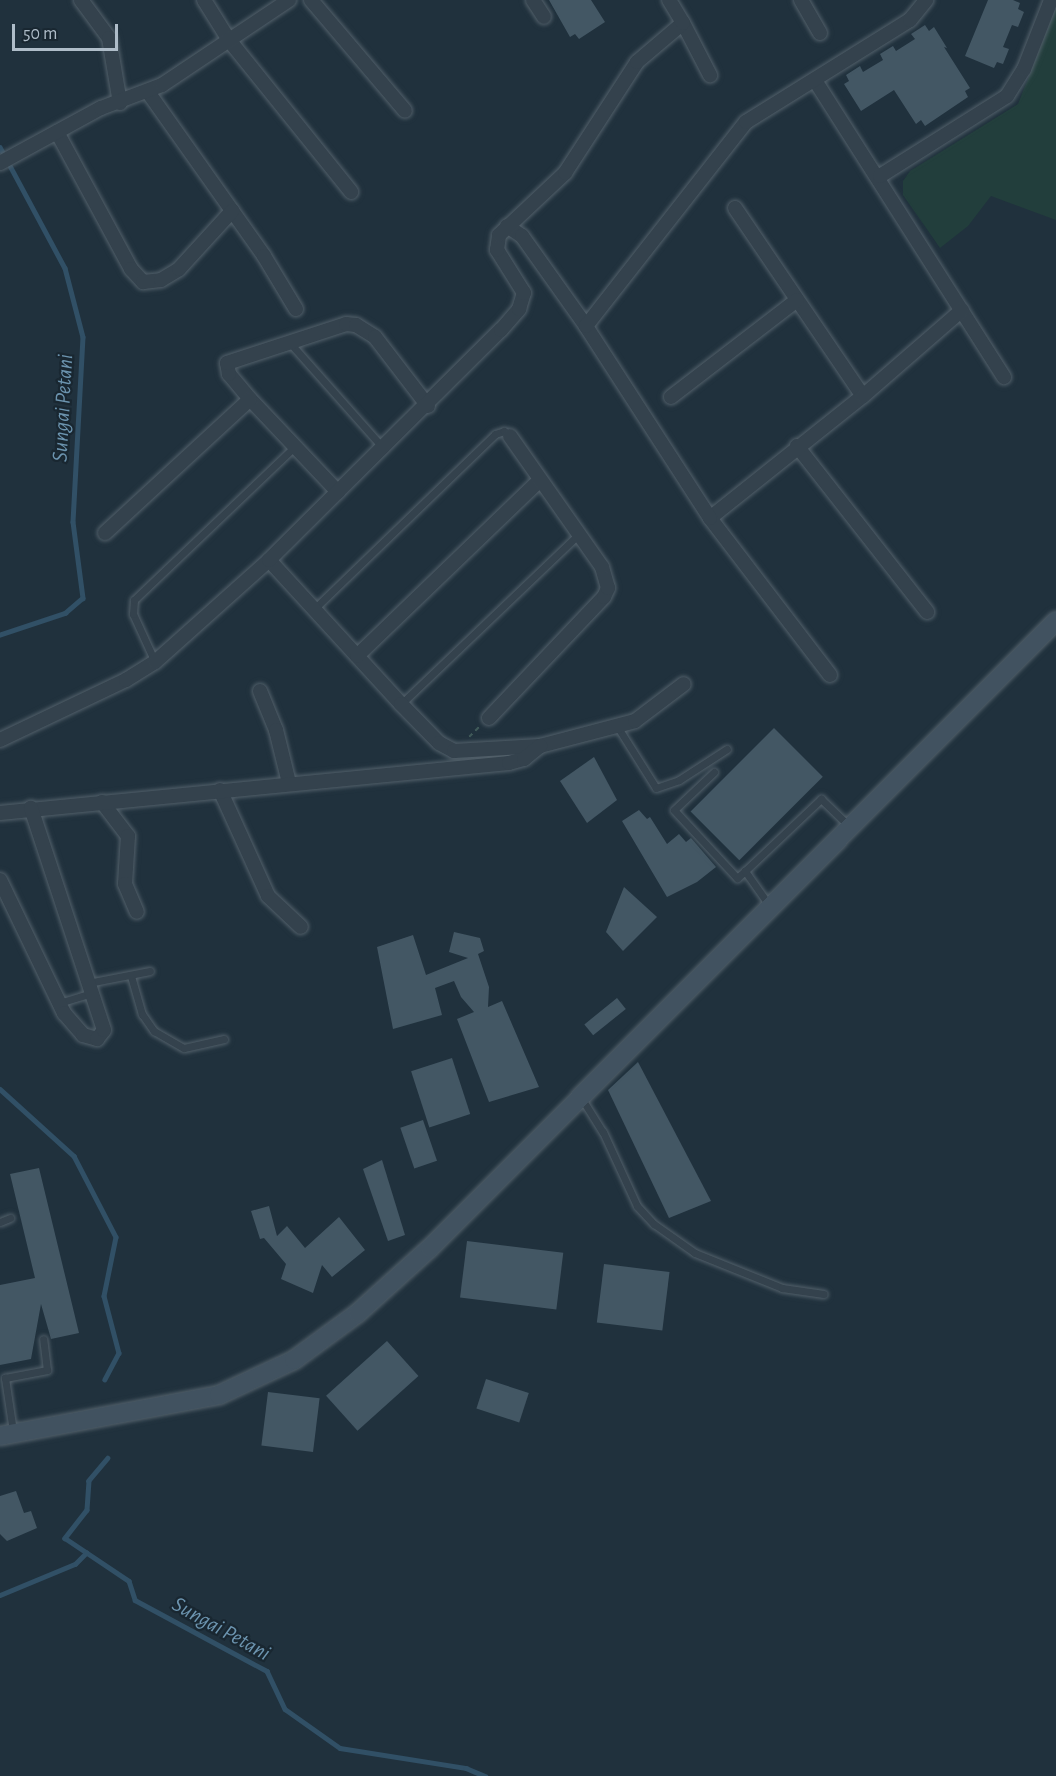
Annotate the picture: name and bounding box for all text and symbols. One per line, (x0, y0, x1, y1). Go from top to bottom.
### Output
scale bar (15, 12, 122, 50)
text: 50 m (23, 25, 57, 43)
water label: Sungai Petani (47, 353, 79, 463)
water label: Sungai Petani (167, 1591, 275, 1667)

